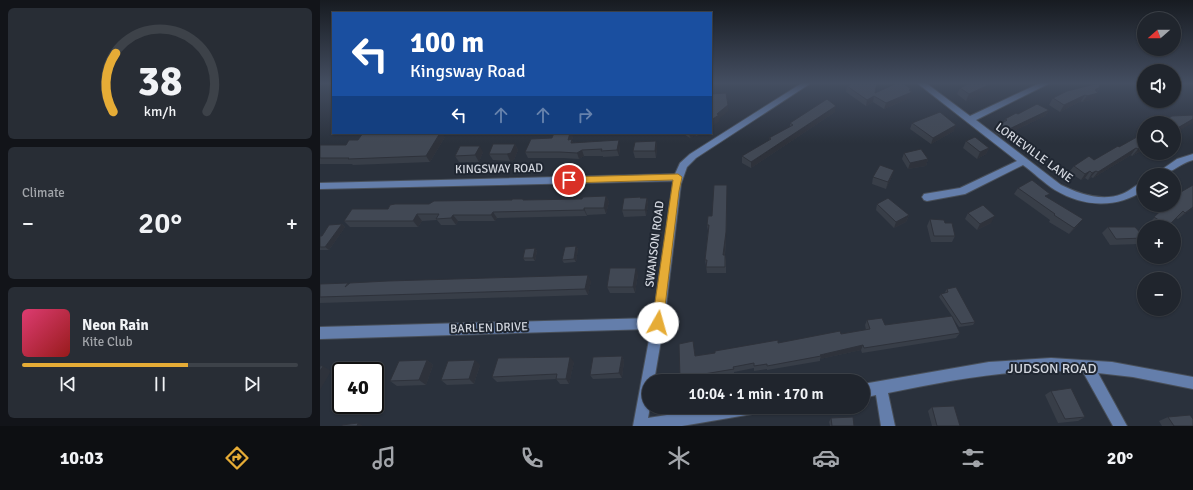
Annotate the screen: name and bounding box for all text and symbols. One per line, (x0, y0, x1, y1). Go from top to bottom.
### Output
north arrow (1137, 12, 1181, 56)
map controls (1137, 12, 1181, 316)
text: 100 m (410, 26, 484, 60)
icon: left (344, 28, 396, 80)
text: 38 (138, 55, 182, 106)
text: Kingsway Road (410, 60, 525, 82)
button: sound (1137, 64, 1181, 108)
text: km/h (144, 102, 176, 119)
icon: left (448, 104, 470, 126)
icon: ahead (490, 104, 512, 126)
icon: ahead (532, 104, 554, 126)
icon: right (574, 104, 596, 126)
button: search (1137, 116, 1181, 160)
street label: LORIEVILLE LANE (992, 120, 1076, 186)
street label: KINGSWAY ROAD (455, 161, 543, 177)
pin (552, 163, 586, 197)
button: layers (1137, 168, 1181, 212)
icon: arrive (558, 169, 580, 191)
text: Climate (22, 185, 65, 201)
street label: SWANSON ROAD (642, 200, 668, 288)
text: 20° (138, 205, 182, 242)
text: − (22, 210, 34, 237)
text: + (286, 210, 298, 237)
button: + (1137, 220, 1181, 264)
button: − (1137, 272, 1181, 316)
position arrow (637, 302, 679, 344)
text: Neon Rain (82, 316, 149, 334)
street label: BARLEN DRIVE (450, 319, 528, 337)
text: Kite Club (82, 334, 133, 350)
street label: JUDSON ROAD (1007, 360, 1097, 377)
speed limit sign: 40 (332, 362, 384, 414)
icon: previous (57, 373, 79, 395)
icon: pause (149, 373, 171, 395)
icon: next (241, 373, 263, 395)
text: 10:04 · 1 min · 170 m (689, 385, 823, 403)
icon: directions (223, 444, 251, 472)
icon: music (370, 444, 398, 472)
icon: phone (518, 444, 546, 472)
icon: climate (665, 444, 693, 472)
icon: car (812, 444, 840, 472)
icon: filters (959, 444, 987, 472)
text: 10:03 (60, 447, 104, 469)
text: 20° (1107, 447, 1133, 469)

